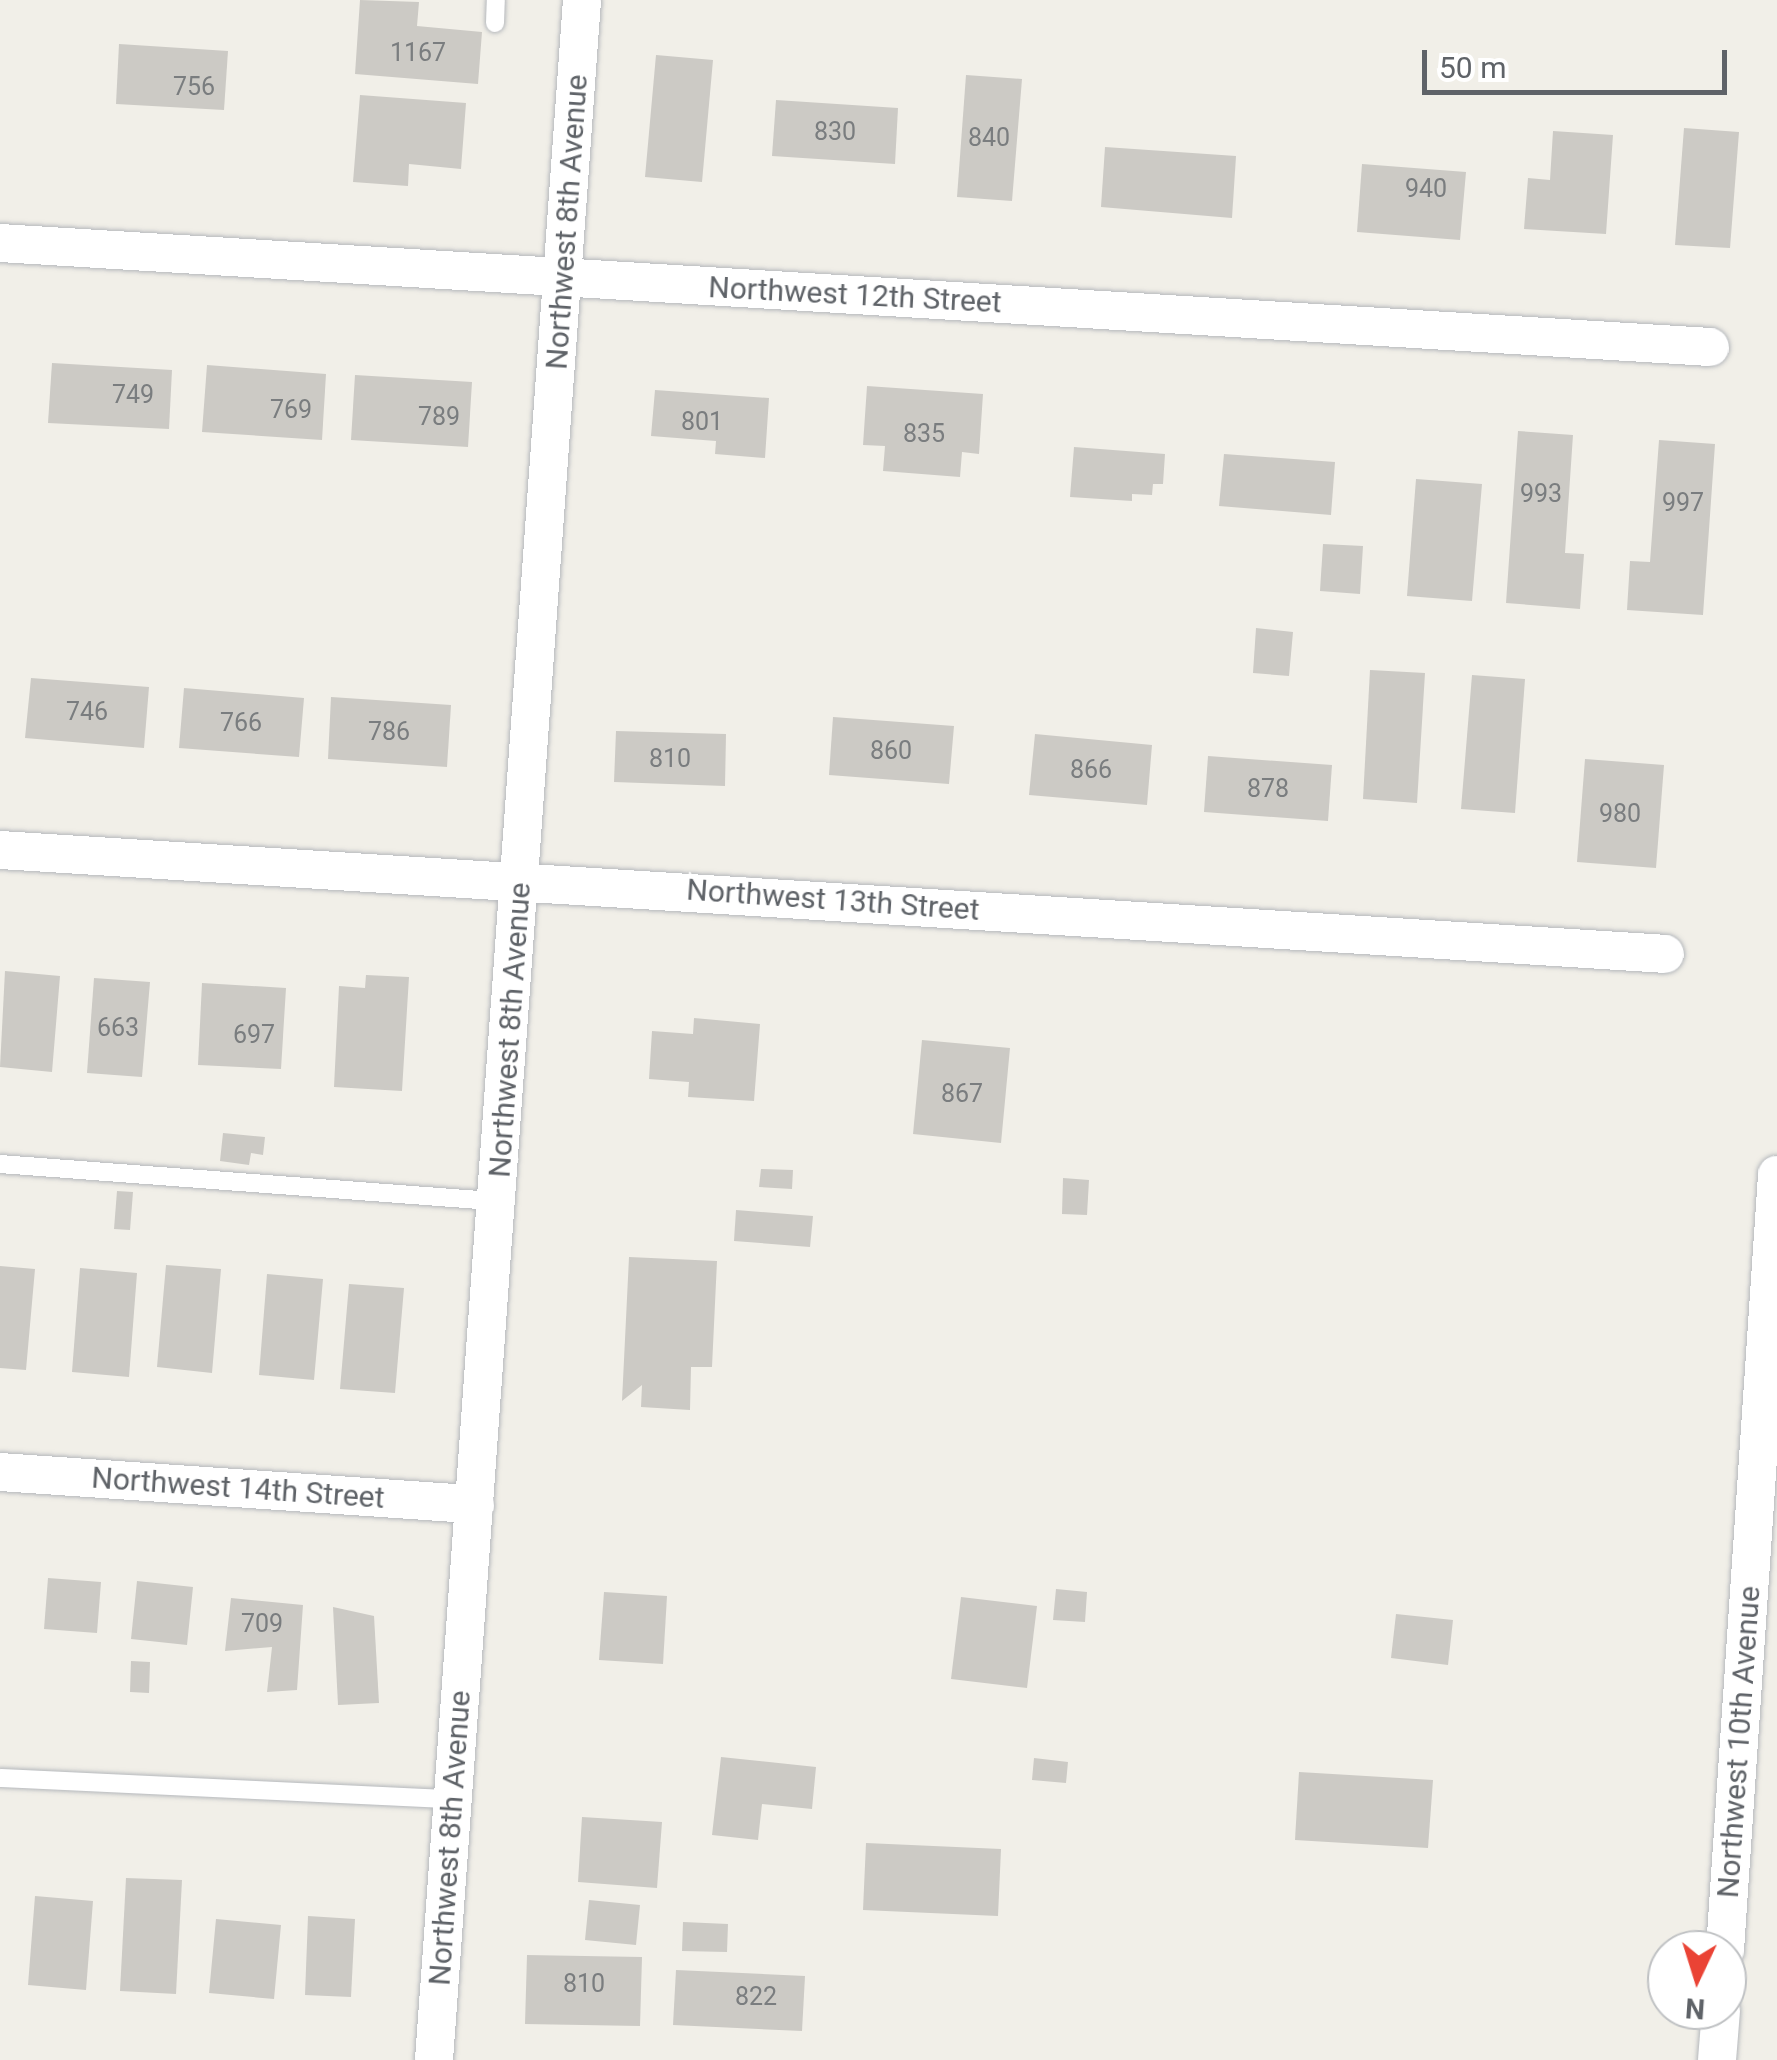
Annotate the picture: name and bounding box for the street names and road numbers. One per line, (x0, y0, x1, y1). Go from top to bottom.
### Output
street label: Northwest 8th Avenue (539, 73, 595, 371)
street label: Northwest 12th Street (707, 269, 1003, 321)
street label: Northwest 13th Street (685, 872, 981, 928)
street label: Northwest 8th Avenue (482, 881, 538, 1179)
street label: Northwest 14th Street (90, 1460, 386, 1516)
street label: Northwest 10th Avenue (1710, 1585, 1768, 1899)
street label: Northwest 8th Avenue (422, 1689, 478, 1987)

